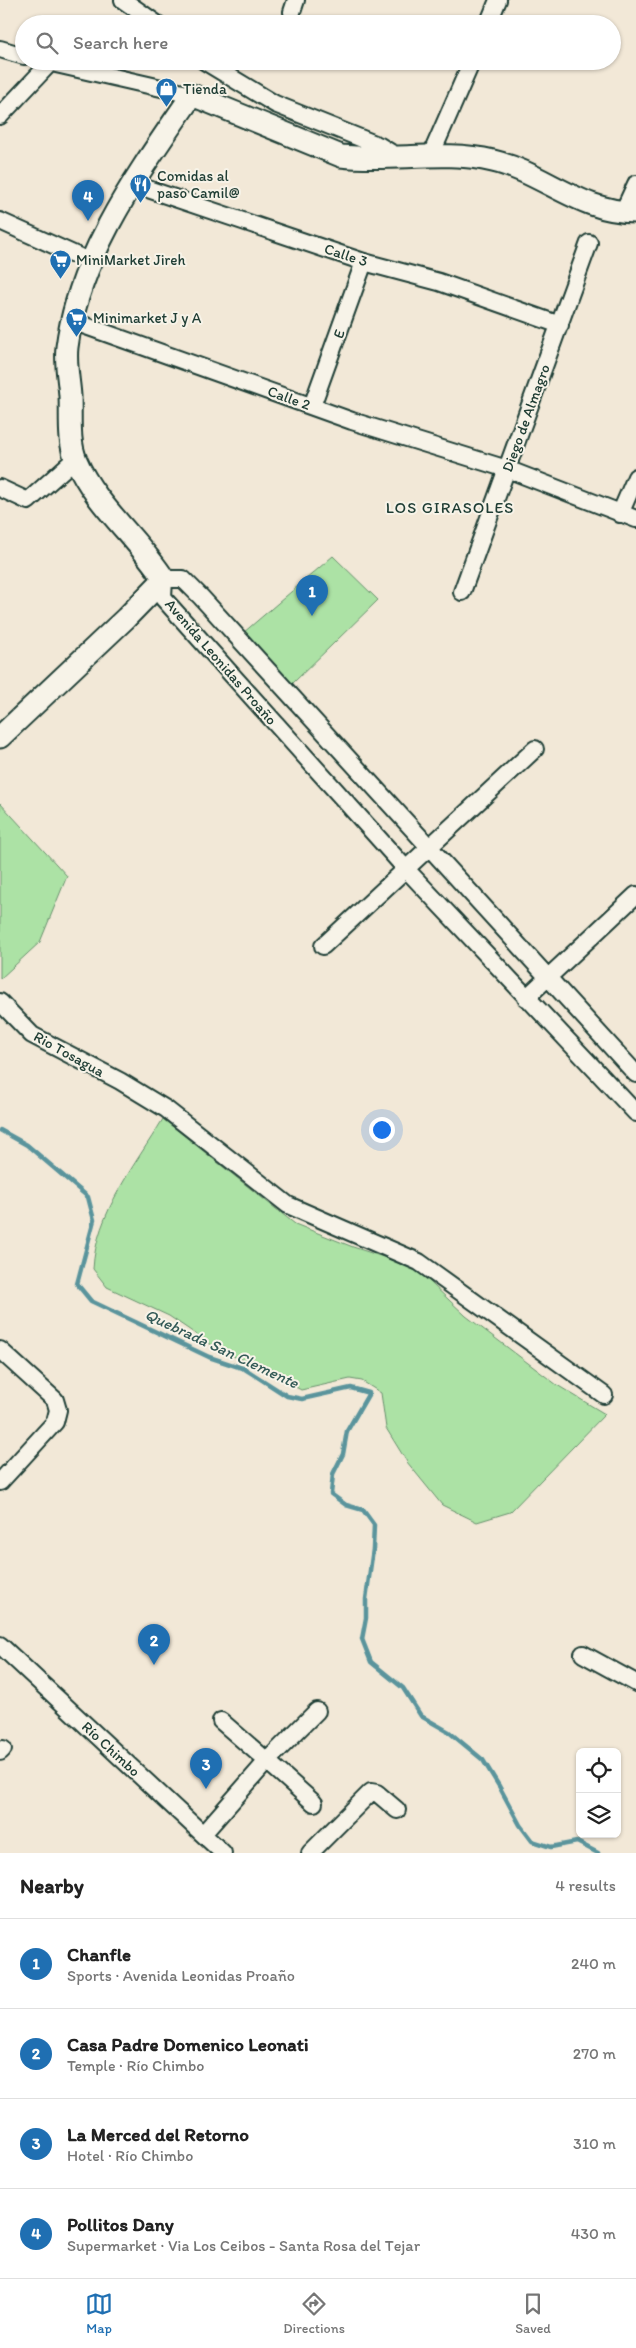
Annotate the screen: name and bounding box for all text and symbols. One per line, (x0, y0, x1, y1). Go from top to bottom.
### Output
search box (15, 15, 621, 70)
icon: search (33, 29, 61, 57)
text: Search here (73, 31, 168, 54)
shop icon: Tienda (155, 77, 179, 108)
place label: Tienda (183, 80, 227, 98)
place label: Comidas al paso Camil@ (157, 167, 240, 202)
restaurant icon: Comidas al paso Camil@ (129, 173, 153, 204)
pin: 4 (72, 180, 104, 221)
street label: Calle 3 (322, 240, 370, 270)
supermarket icon: MiniMarket Jireh (48, 248, 72, 279)
place label: MiniMarket Jireh (76, 251, 185, 269)
supermarket icon: Minimarket J y A (65, 306, 89, 337)
place label: Minimarket J y A (93, 309, 202, 327)
street label: E (329, 327, 349, 341)
street label: Diego de Almagro (498, 362, 554, 474)
street label: Calle 2 (265, 382, 313, 414)
district label: LOS GIRASOLES (386, 498, 514, 517)
pin: 1 (296, 575, 328, 616)
street label: Avenida Leonidas Proaño (161, 595, 281, 729)
street label: Rio Tosagua (31, 1027, 108, 1081)
your location (369, 1117, 395, 1143)
water label: Quebrada San Clemente (142, 1305, 303, 1393)
pin: 2 (138, 1624, 170, 1665)
street label: Río Chimbo (78, 1718, 144, 1780)
pin: 3 (190, 1748, 222, 1789)
map controls (576, 1748, 621, 1838)
button: locate (576, 1748, 621, 1793)
button: layers (576, 1793, 621, 1838)
text: Nearby (20, 1873, 84, 1898)
text: 4 results (555, 1876, 616, 1895)
text: Chanfle (67, 1943, 131, 1966)
text: 1 (32, 1954, 40, 1973)
text: 240 m (571, 1954, 616, 1973)
text: Sports · Avenida Leonidas Proaño (67, 1966, 295, 1985)
text: Casa Padre Domenico Leonati (67, 2033, 309, 2056)
text: 2 (32, 2044, 40, 2063)
text: 270 m (573, 2044, 616, 2063)
text: Temple · Río Chimbo (67, 2056, 204, 2075)
text: La Merced del Retorno (67, 2123, 249, 2146)
text: 3 (32, 2134, 40, 2153)
text: 310 m (573, 2134, 616, 2153)
text: Hotel · Río Chimbo (67, 2146, 193, 2165)
text: Pollitos Dany (67, 2213, 174, 2236)
text: 4 (31, 2224, 41, 2243)
text: 430 m (571, 2224, 616, 2243)
text: Supermarket · Via Los Ceibos - Santa Rosa del Tejar (67, 2236, 420, 2255)
tab: Map (85, 2290, 113, 2337)
tab: Directions (283, 2290, 345, 2337)
tab: Saved (515, 2290, 551, 2337)

